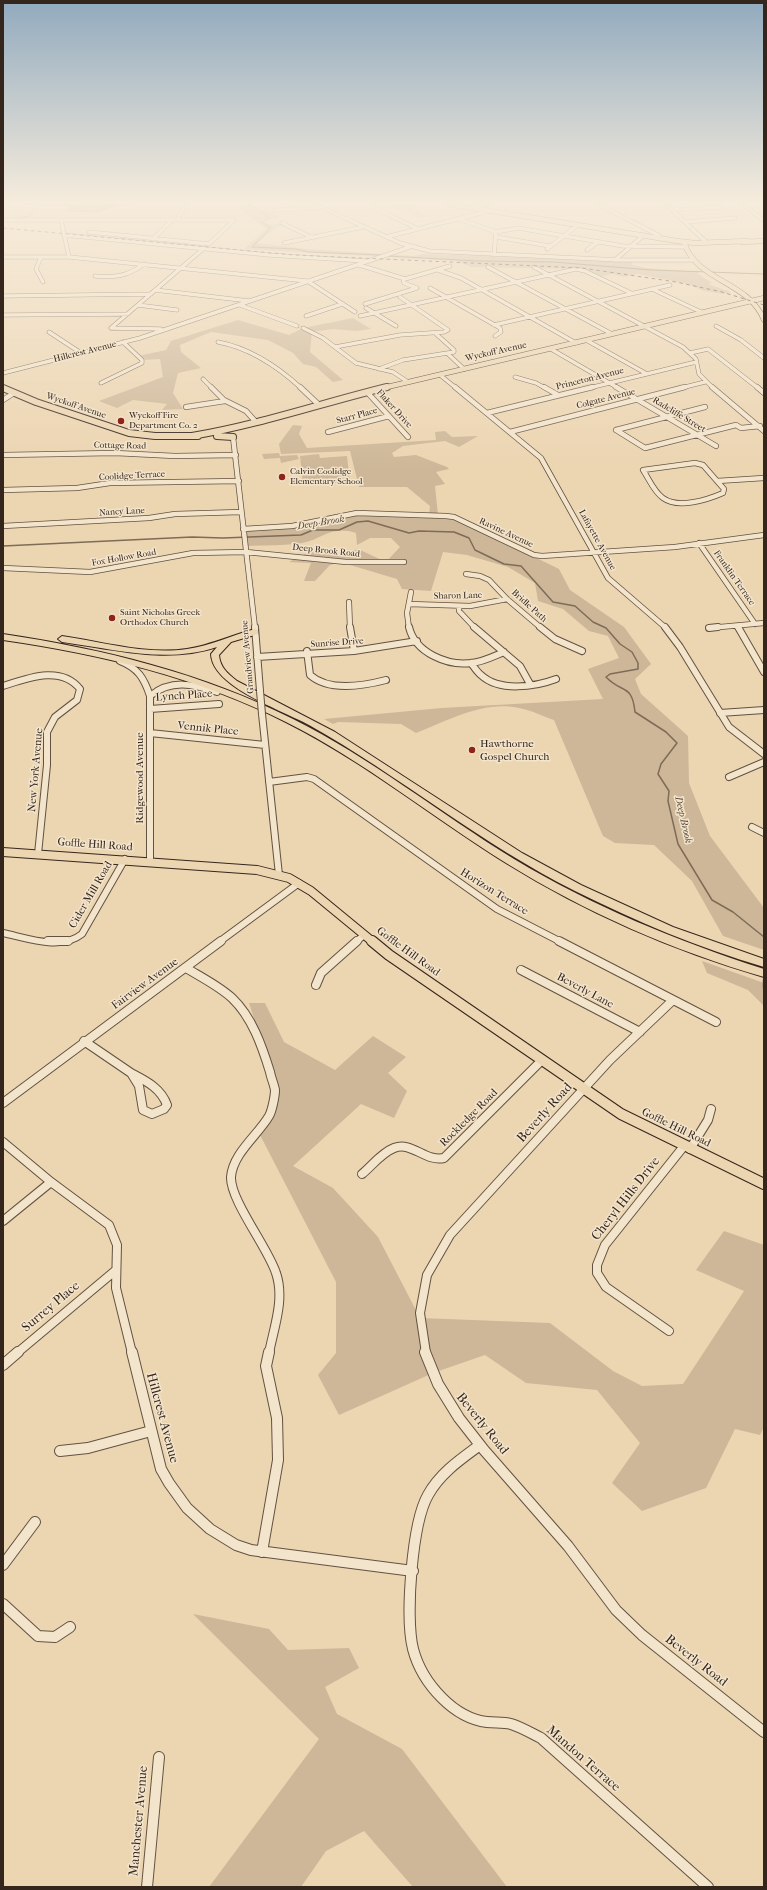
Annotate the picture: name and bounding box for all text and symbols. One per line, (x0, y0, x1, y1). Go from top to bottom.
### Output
street label: Hillcrest Avenue (52, 339, 118, 365)
street label: Wyckoff Avenue (464, 340, 528, 364)
street label: Princeton Avenue (555, 365, 625, 393)
street label: Colgate Avenue (575, 386, 637, 412)
street label: Flaker Drive (374, 387, 414, 431)
street label: Wyckoff Avenue (45, 391, 107, 421)
street label: Radcliffe Street (650, 395, 708, 435)
street label: Starr Place (335, 405, 379, 427)
place label: Wyckoff Fire Department Co. 2 (129, 411, 198, 432)
marker: Wyckoff Fire Department Co. 2 (116, 416, 126, 426)
street label: Cottage Road (94, 440, 146, 452)
place label: Calvin Coolidge Elementary School (290, 467, 362, 488)
street label: Coolidge Terrace (99, 469, 165, 483)
marker: Calvin Coolidge Elementary School (277, 472, 287, 482)
street label: Nancy Lane (99, 505, 145, 519)
street label: Lafayette Avenue (576, 508, 618, 572)
water label: Deep Brook (297, 513, 345, 533)
street label: Ravine Avenue (477, 516, 535, 550)
street label: Deep Brook Road (292, 542, 360, 560)
street label: Fox Hollow Road (91, 547, 157, 569)
street label: Franklin Terrace (711, 548, 757, 608)
street label: Bridle Path (509, 587, 549, 625)
street label: Sharon Lane (434, 590, 482, 602)
place label: Saint Nicholas Greek Orthodox Church (120, 608, 200, 629)
marker: Saint Nicholas Greek Orthodox Church (107, 613, 117, 623)
street label: Grandview Avenue (239, 620, 257, 694)
street label: Sunrise Drive (310, 636, 364, 650)
street label: Lynch Place (155, 687, 213, 705)
street label: Vennik Place (177, 719, 239, 739)
street label: New York Avenue (26, 728, 46, 812)
street label: Ridgewood Avenue (133, 732, 147, 824)
place label: Hawthorne Gospel Church (480, 737, 549, 763)
marker: Hawthorne Gospel Church (467, 745, 477, 755)
water label: Deep Brook (672, 795, 694, 845)
street label: Goffle Hill Road (57, 836, 133, 854)
street label: Cider Mill Road (66, 859, 116, 931)
street label: Horizon Terrace (458, 866, 530, 918)
street label: Goffle Hill Road (374, 925, 442, 979)
street label: Fairview Avenue (109, 955, 181, 1013)
street label: Beverly Lane (554, 971, 616, 1011)
street label: Beverly Road (514, 1080, 576, 1146)
street label: Rockledge Road (437, 1086, 501, 1150)
street label: Goffle Hill Road (639, 1106, 713, 1150)
street label: Cheryl Hills Drive (588, 1154, 664, 1244)
street label: Surrey Place (19, 1278, 83, 1336)
street label: Hillcrest Avenue (142, 1371, 182, 1465)
street label: Beverly Road (452, 1390, 512, 1458)
street label: Beverly Road (662, 1632, 730, 1690)
street label: Mandon Terrace (543, 1723, 623, 1795)
street label: Manchester Avenue (126, 1765, 152, 1877)

